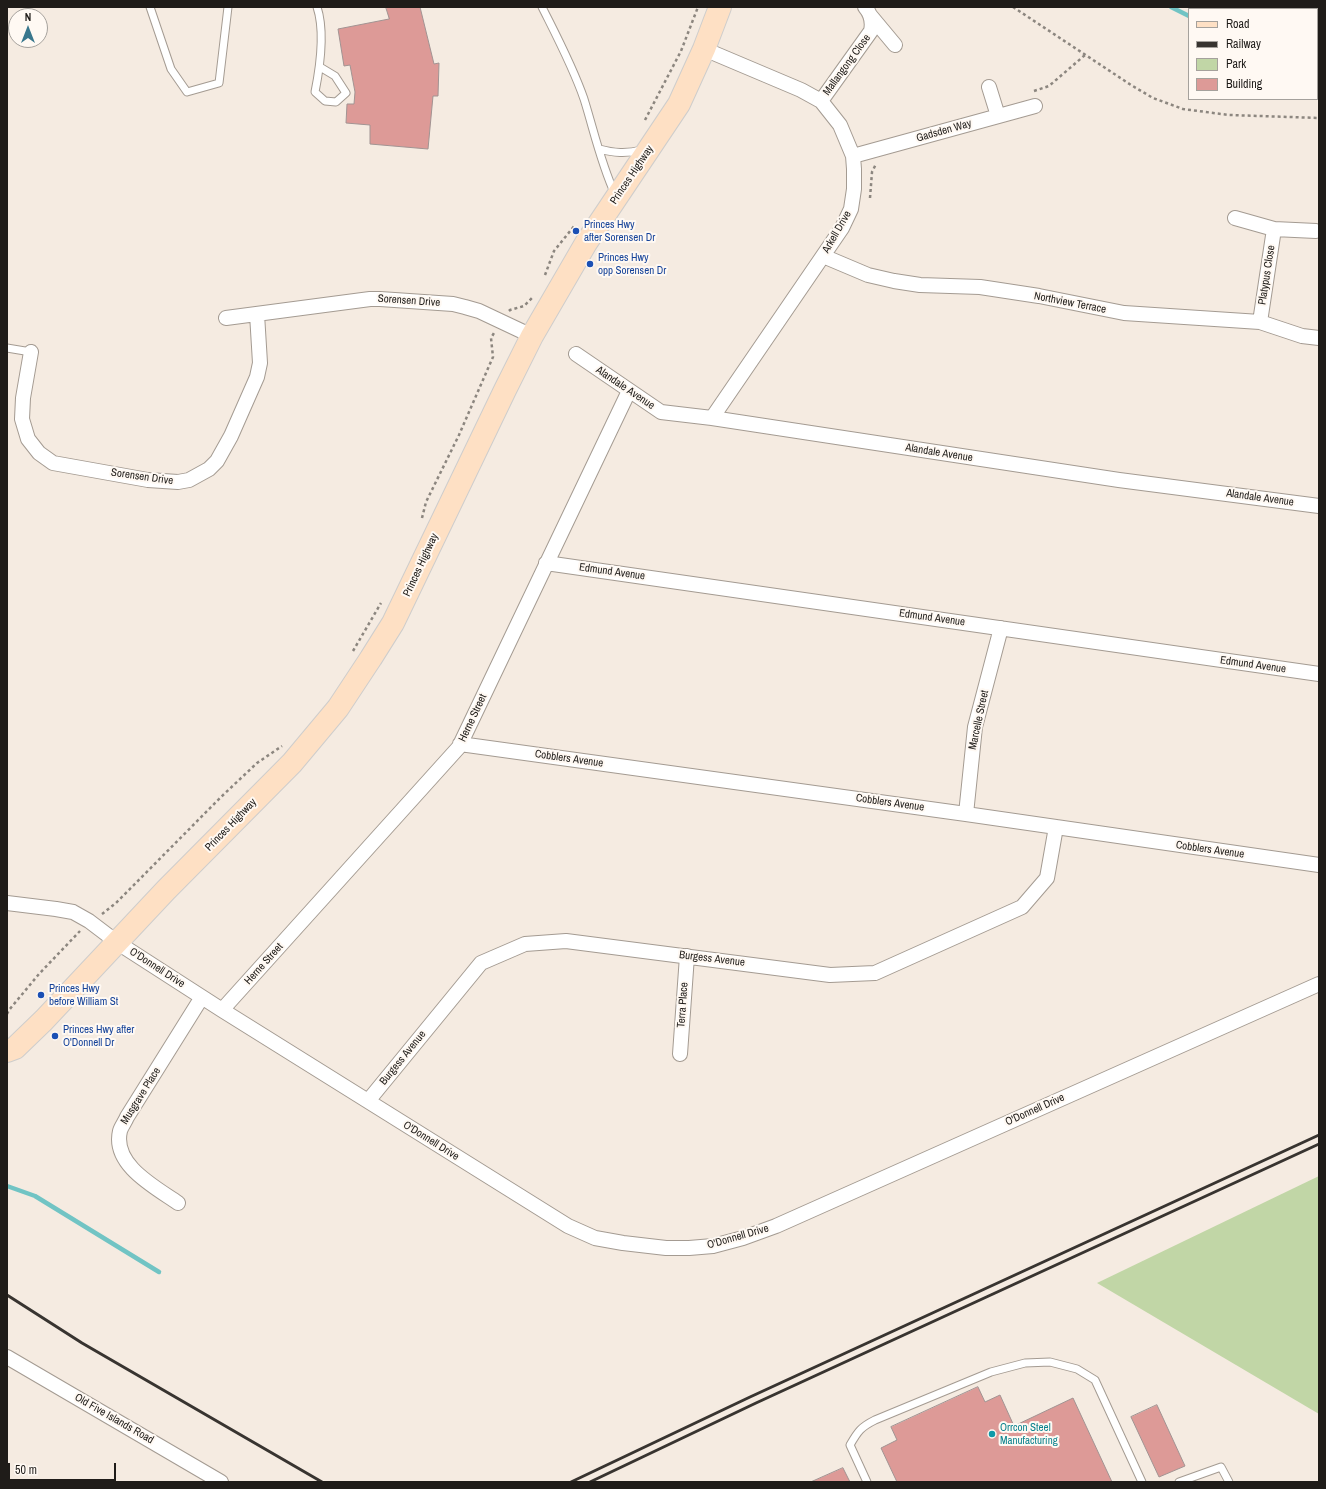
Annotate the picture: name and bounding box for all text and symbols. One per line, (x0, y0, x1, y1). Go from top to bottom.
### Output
north arrow (8, 8, 48, 48)
legend (1188, 8, 1318, 100)
text: N (25, 10, 31, 24)
text: Road (1226, 16, 1250, 32)
street label: Mallangong Close (820, 32, 874, 98)
text: Railway (1226, 36, 1261, 52)
text: Park (1226, 56, 1246, 72)
text: Building (1226, 76, 1262, 92)
street label: Gadsden Way (915, 117, 973, 145)
street label: Princes Highway (607, 143, 657, 207)
street label: Arkell Drive (820, 209, 854, 255)
place label: Princes Hwy after Sorensen Dr (584, 218, 655, 244)
marker: Princes Hwy after Sorensen Dr (571, 226, 581, 236)
street label: Platypus Close (1256, 244, 1278, 306)
place label: Princes Hwy opp Sorensen Dr (598, 251, 666, 277)
marker: Princes Hwy opp Sorensen Dr (585, 259, 595, 269)
street label: Northview Terrace (1033, 290, 1107, 316)
street label: Sorensen Drive (377, 292, 441, 310)
street label: Alandale Avenue (593, 364, 657, 412)
street label: Alandale Avenue (904, 441, 974, 465)
street label: Sorensen Drive (110, 466, 174, 488)
street label: Alandale Avenue (1225, 487, 1295, 509)
street label: Princes Highway (401, 531, 441, 599)
street label: Edmund Avenue (578, 561, 646, 583)
street label: Edmund Avenue (898, 607, 966, 629)
street label: Edmund Avenue (1219, 654, 1287, 676)
street label: Marcelle Street (966, 689, 992, 751)
street label: Herne Street (456, 692, 490, 744)
street label: Cobblers Avenue (534, 748, 604, 770)
street label: Cobblers Avenue (855, 792, 925, 814)
street label: Princes Highway (203, 796, 259, 854)
street label: Cobblers Avenue (1175, 839, 1245, 861)
street label: Herne Street (242, 941, 286, 987)
street label: O'Donnell Drive (127, 945, 187, 991)
street label: Burgess Avenue (678, 948, 746, 970)
place label: Princes Hwy before William St (49, 982, 118, 1008)
street label: Terra Place (675, 982, 691, 1028)
marker: Princes Hwy before William St (36, 990, 46, 1000)
place label: Princes Hwy after O'Donnell Dr (63, 1023, 134, 1049)
street label: Burgess Avenue (377, 1028, 429, 1088)
marker: Princes Hwy after O'Donnell Dr (50, 1031, 60, 1041)
street label: Musgrave Place (118, 1065, 164, 1127)
street label: O'Donnell Drive (1003, 1091, 1067, 1129)
street label: O'Donnell Drive (401, 1119, 461, 1163)
street label: O'Donnell Drive (706, 1222, 770, 1252)
street label: Old Five Islands Road (72, 1391, 156, 1447)
place label: Orrcon Steel Manufacturing (1000, 1421, 1058, 1447)
marker: Orrcon Steel Manufacturing (987, 1429, 997, 1439)
scale bar (10, 1455, 118, 1481)
text: 50 m (15, 1462, 37, 1478)

